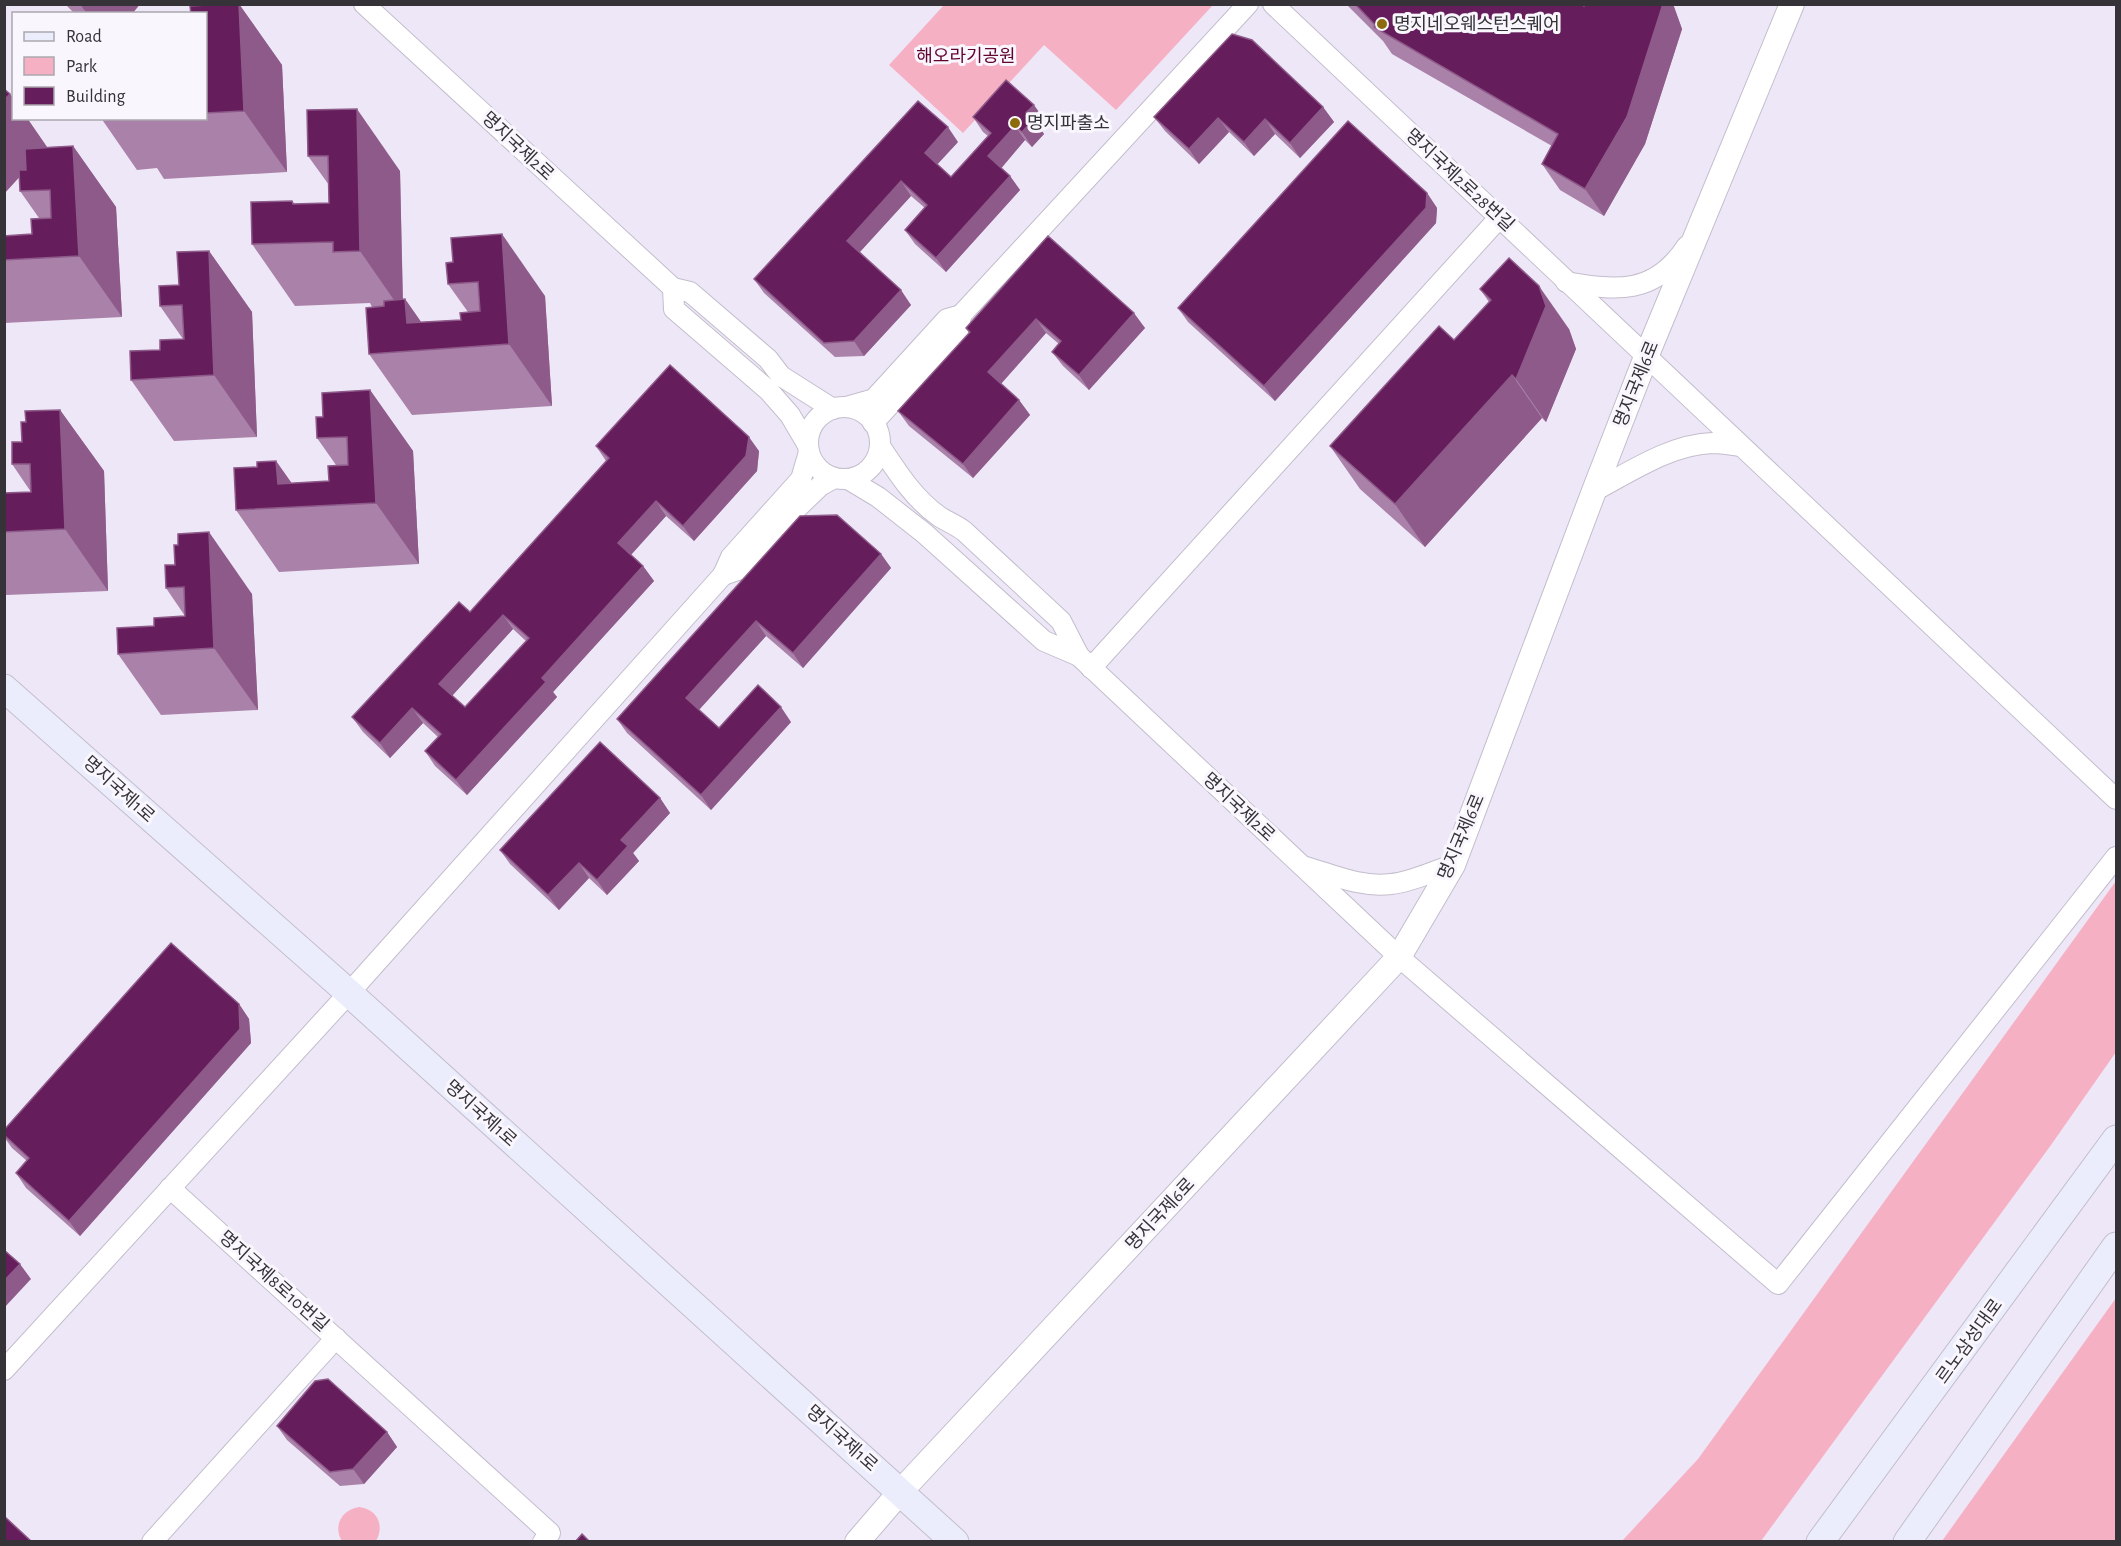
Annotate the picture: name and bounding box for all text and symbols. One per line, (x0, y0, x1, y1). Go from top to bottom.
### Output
legend (12, 12, 207, 120)
place label: 명지네오웨스턴스퀘어 (1394, 14, 1560, 34)
marker: 명지네오웨스턴스퀘어 (1375, 17, 1389, 31)
text: Road (66, 28, 102, 46)
park label: 해오라기공원 (916, 46, 1016, 66)
text: Park (66, 58, 98, 76)
text: Building (66, 88, 126, 106)
street label: 명지국제2로 (478, 108, 558, 184)
place label: 명지파출소 (1027, 113, 1110, 133)
marker: 명지파출소 (1008, 116, 1022, 130)
street label: 명지국제2로28번길 (1402, 125, 1518, 235)
street label: 명지국제6로 (1610, 338, 1662, 430)
street label: 명지국제1로 (79, 752, 159, 826)
street label: 명지국제2로 (1199, 769, 1279, 845)
street label: 명지국제6로 (1434, 791, 1488, 883)
street label: 명지국제1로 (441, 1076, 521, 1150)
street label: 명지국제6로 (1122, 1174, 1198, 1254)
street label: 명지국제8로10번길 (215, 1227, 333, 1335)
street label: 르노삼성대로 (1932, 1295, 2006, 1387)
street label: 명지국제1로 (802, 1401, 882, 1475)

